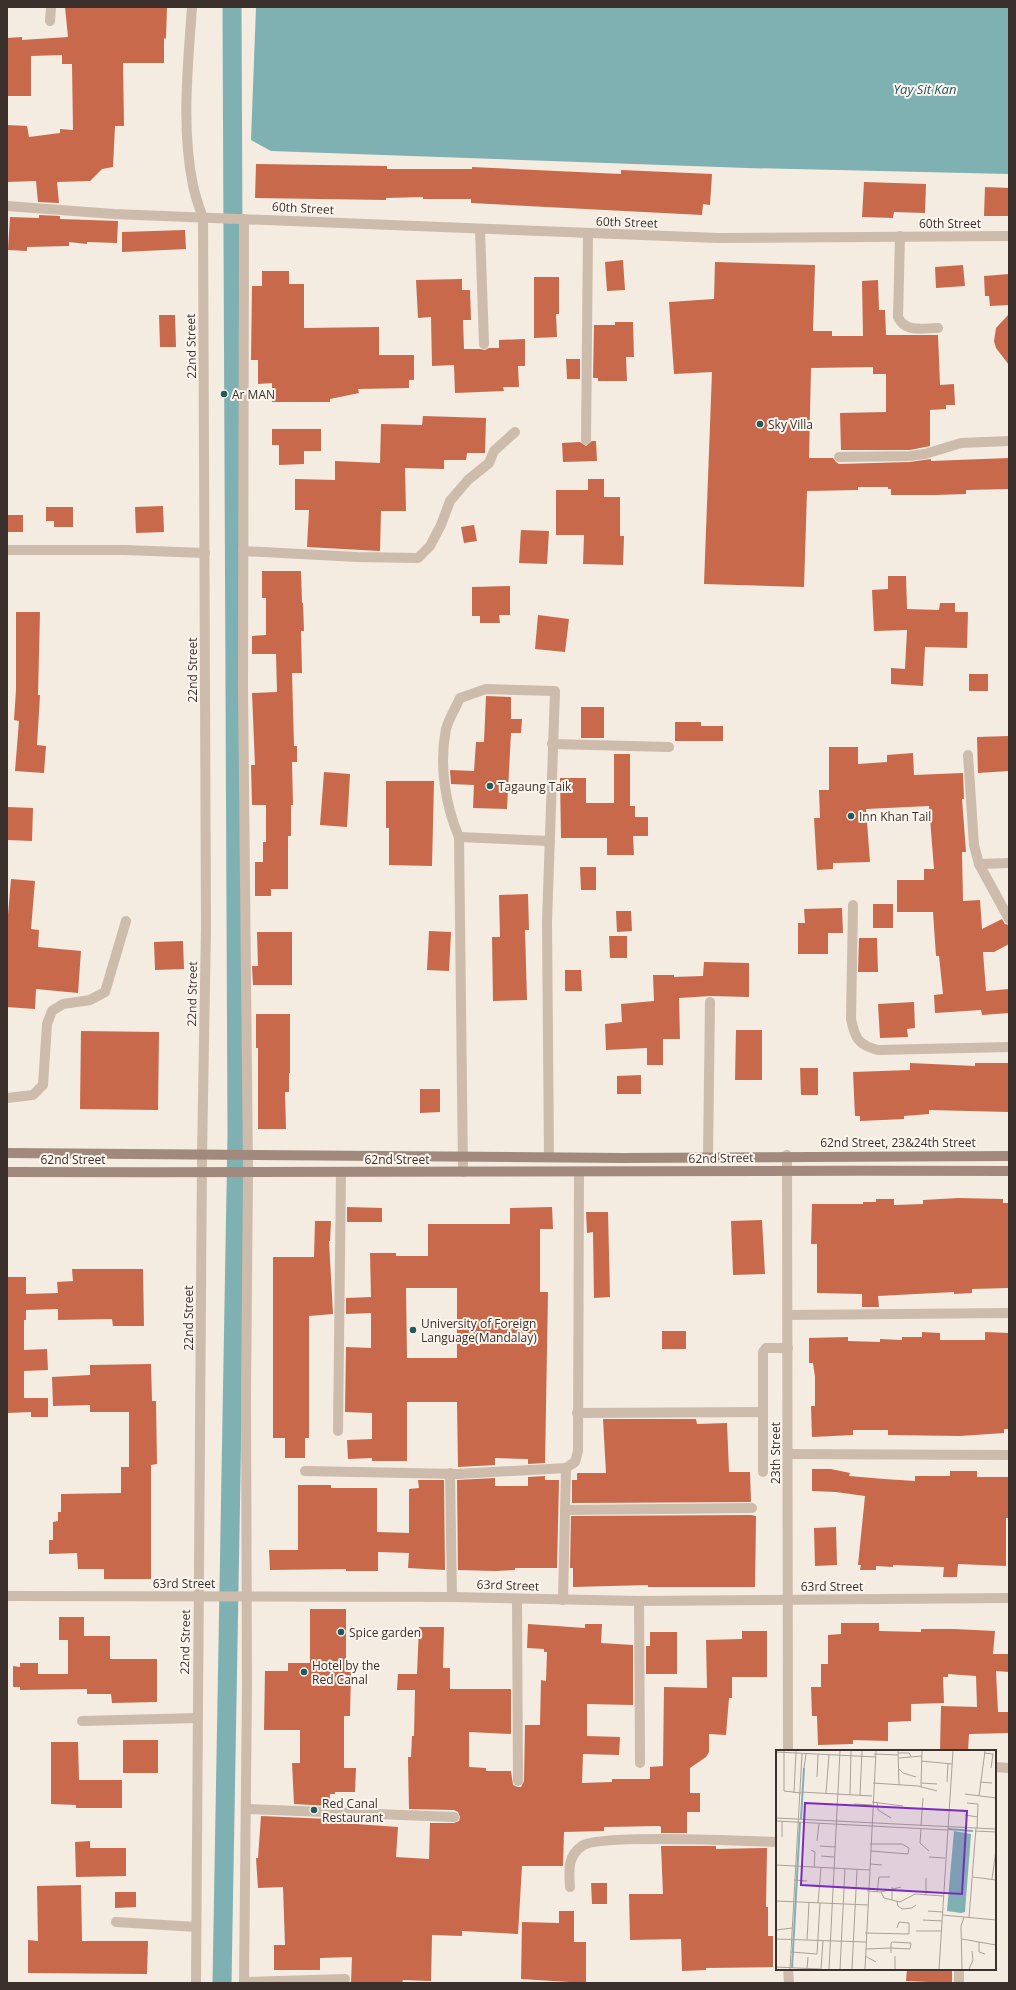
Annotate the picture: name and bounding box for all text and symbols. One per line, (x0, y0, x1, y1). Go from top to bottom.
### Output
water label: Yay Sit Kan (894, 80, 956, 98)
street label: 60th Street (272, 198, 334, 218)
street label: 60th Street (596, 212, 658, 232)
street label: 60th Street (919, 215, 981, 232)
street label: 22nd Street (182, 313, 200, 379)
place label: Ar MAN (232, 386, 275, 403)
marker: Ar MAN (219, 389, 229, 399)
place label: Sky Villa (768, 416, 813, 433)
marker: Sky Villa (755, 419, 765, 429)
street label: 22nd Street (184, 637, 201, 703)
place label: Tagaung Taik (498, 778, 572, 795)
marker: Tagaung Taik (485, 781, 495, 791)
place label: Inn Khan Tail (859, 808, 931, 825)
marker: Inn Khan Tail (846, 811, 856, 821)
street label: 22nd Street (183, 961, 201, 1027)
street label: 62nd Street, 23&24th Street (820, 1134, 976, 1151)
street label: 62nd Street (688, 1149, 754, 1167)
street label: 62nd Street (40, 1151, 106, 1168)
street label: 62nd Street (364, 1151, 430, 1168)
street label: 22nd Street (180, 1285, 197, 1351)
place label: University of Foreign Language(Mandalay) (421, 1315, 537, 1346)
marker: University of Foreign Language(Mandalay) (408, 1325, 418, 1335)
street label: 23th Street (767, 1422, 784, 1484)
street label: 63rd Street (153, 1575, 215, 1592)
street label: 63rd Street (476, 1575, 540, 1595)
street label: 63rd Street (801, 1578, 863, 1595)
street label: 22nd Street (176, 1609, 194, 1675)
place label: Spice garden (349, 1624, 421, 1641)
marker: Spice garden (336, 1627, 346, 1637)
place label: Hotel by the Red Canal (312, 1657, 380, 1688)
marker: Hotel by the Red Canal (299, 1667, 309, 1677)
inset map (776, 1750, 996, 1970)
place label: Red Canal Restaurant (322, 1795, 383, 1826)
marker: Red Canal Restaurant (309, 1805, 319, 1815)

